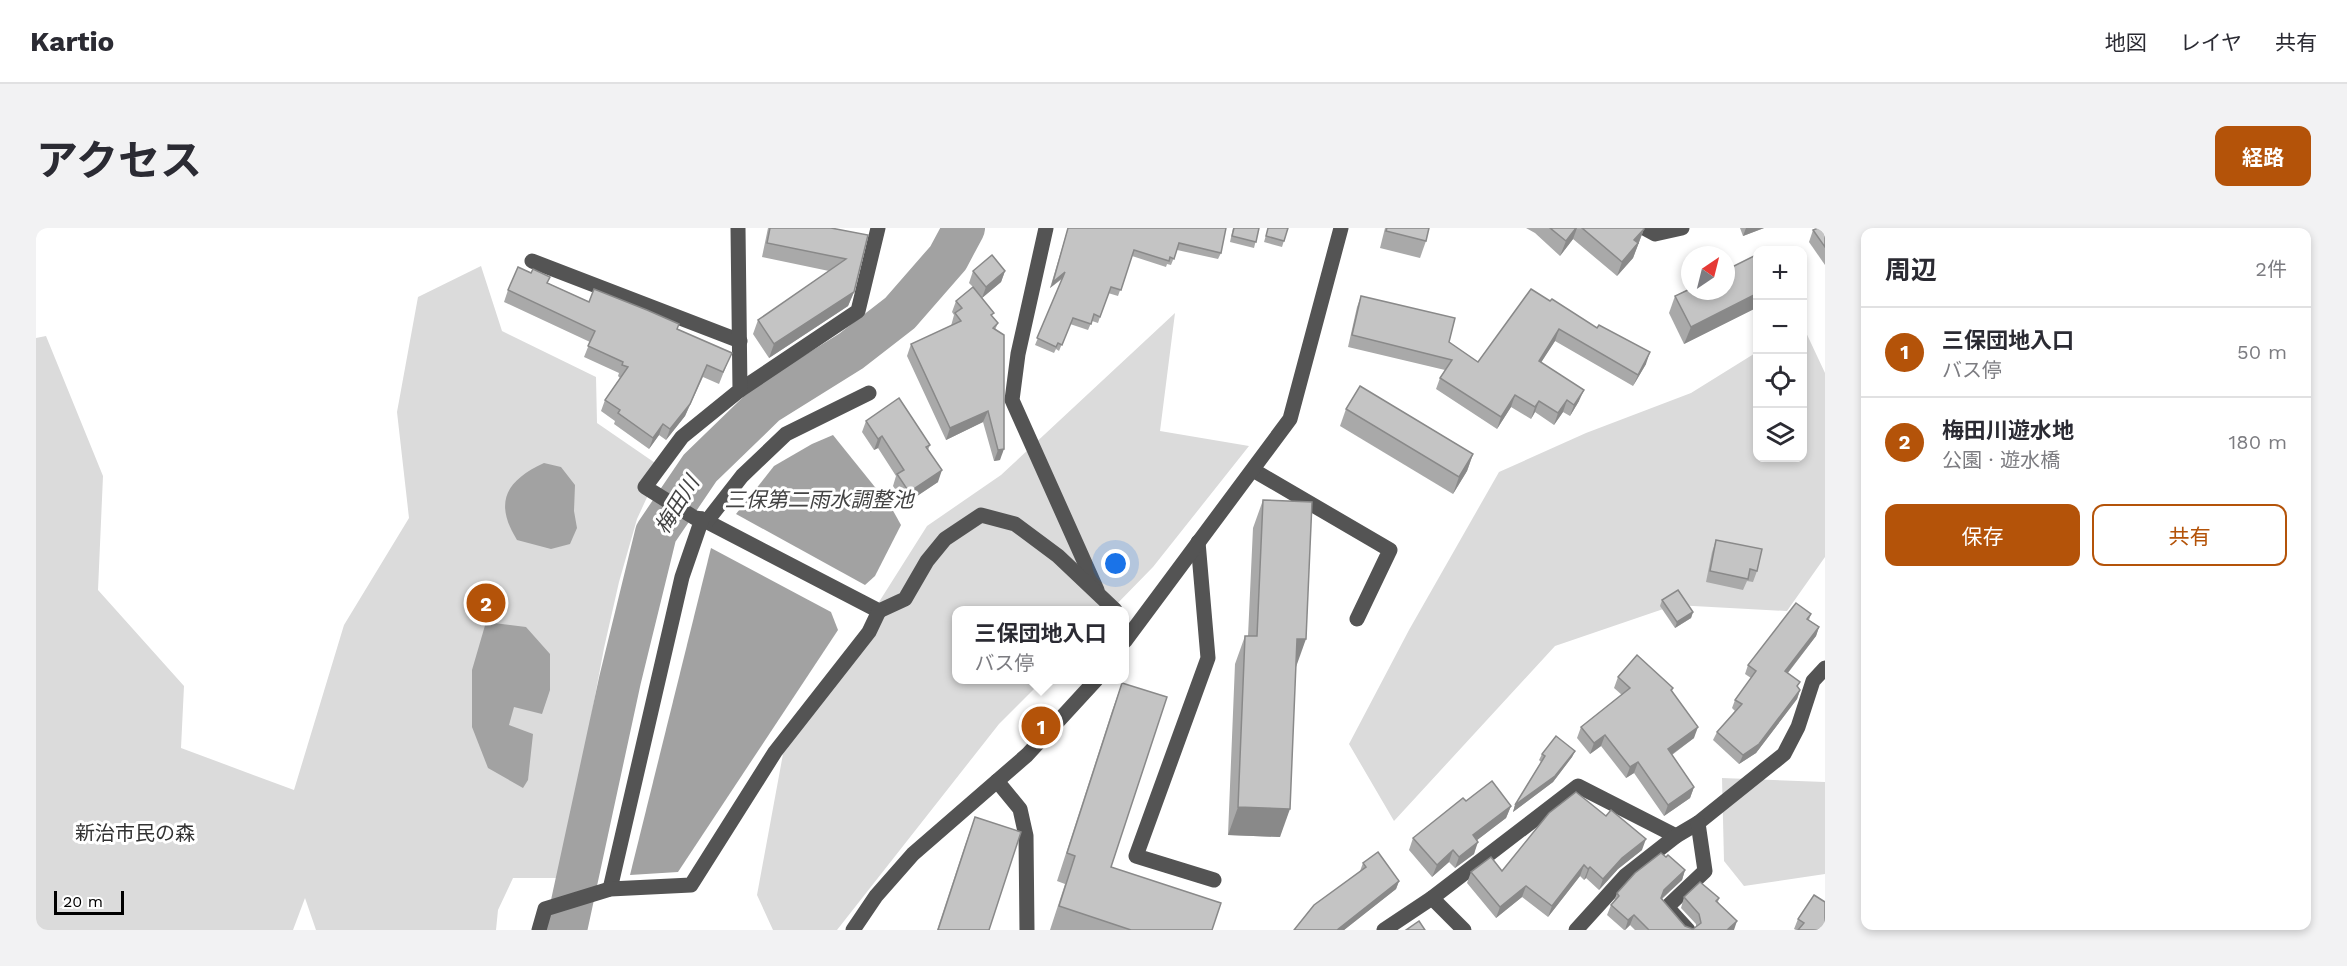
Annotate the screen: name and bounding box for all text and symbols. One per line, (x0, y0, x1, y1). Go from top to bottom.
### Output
text: Kartio (30, 25, 114, 58)
text: 地図 (2105, 30, 2147, 55)
text: レイヤ (2180, 30, 2242, 55)
text: 共有 (2275, 30, 2317, 55)
button: 経路 (2215, 126, 2311, 186)
text: アクセス (36, 136, 202, 185)
north arrow (1681, 246, 1735, 300)
map controls (1753, 246, 1807, 462)
button: + (1753, 246, 1807, 300)
text: 周辺 (1885, 255, 1937, 285)
text: 2件 (2255, 257, 2287, 281)
button: − (1753, 300, 1807, 354)
text: 三保団地入口 (1942, 328, 2074, 353)
text: 1 (1900, 340, 1909, 364)
text: 50 m (2237, 340, 2287, 364)
button: locate (1753, 354, 1807, 408)
text: バス停 (1942, 358, 2002, 382)
button: layers (1753, 408, 1807, 462)
text: 梅田川遊水地 (1942, 418, 2074, 443)
text: 2 (1899, 430, 1910, 454)
text: 180 m (2229, 430, 2287, 454)
text: 公園 · 遊水橋 (1942, 448, 2060, 472)
water label: 梅田川 (649, 470, 705, 538)
water label: 三保第二雨水調整池 (725, 487, 915, 512)
button: 保存 (1885, 504, 2080, 566)
button: 共有 (2092, 504, 2287, 566)
your location (1101, 549, 1130, 578)
pin: 2 (466, 580, 506, 626)
popup (952, 606, 1129, 684)
text: 三保団地入口 (974, 621, 1107, 646)
text: バス停 (974, 651, 1034, 675)
pin: 1 (1022, 704, 1060, 748)
park label: 新治市民の森 (75, 821, 195, 845)
scale bar (54, 888, 124, 916)
text: 20 m (63, 892, 103, 911)

